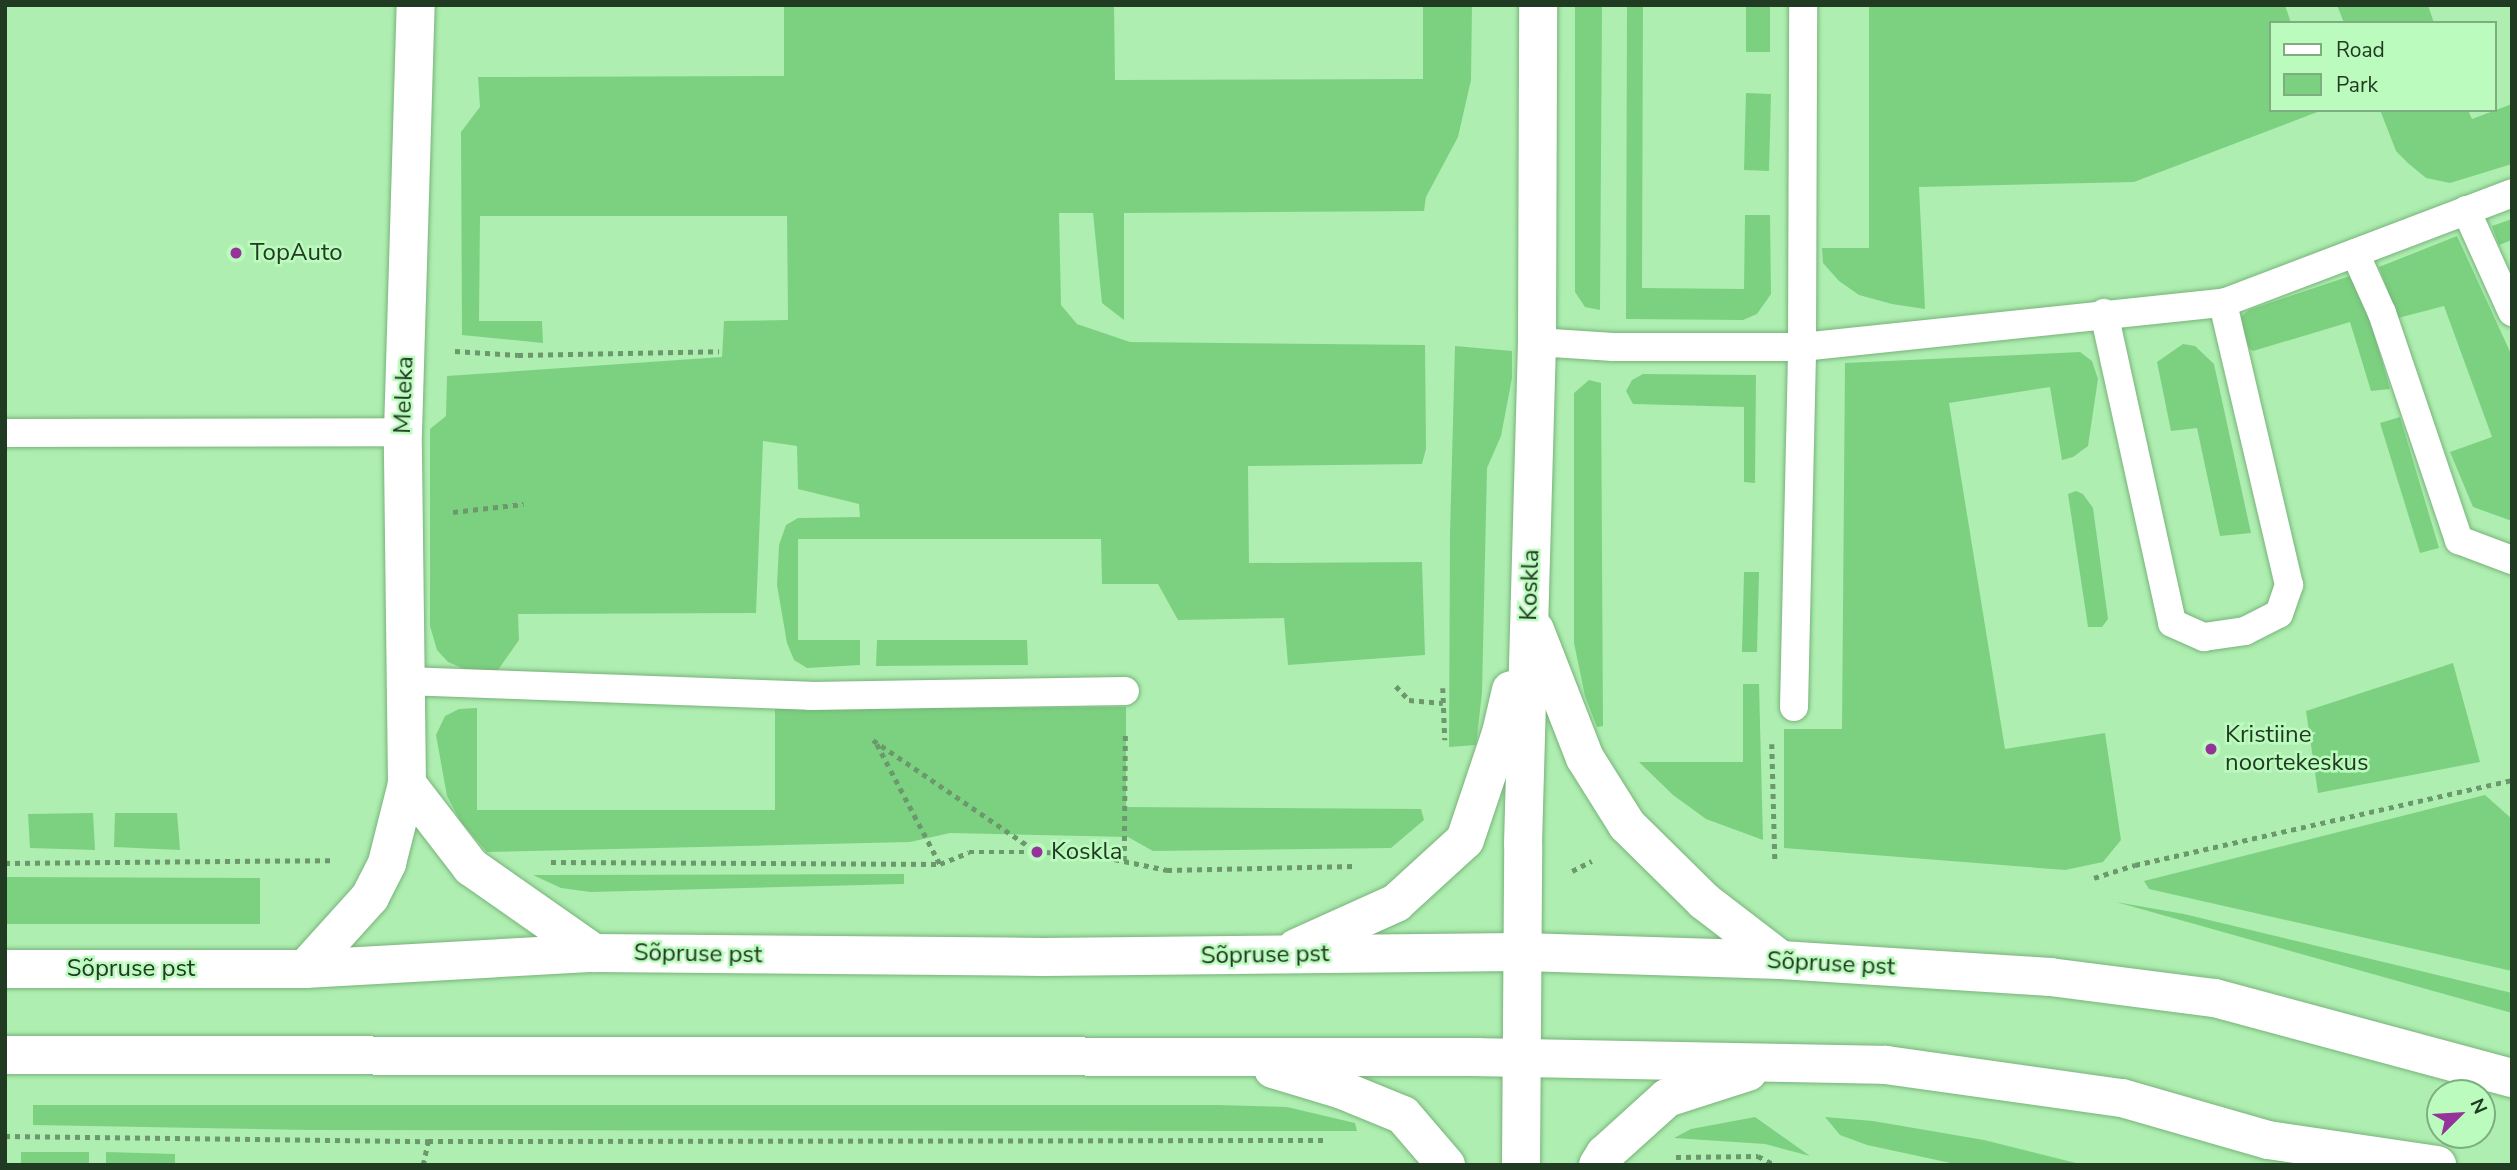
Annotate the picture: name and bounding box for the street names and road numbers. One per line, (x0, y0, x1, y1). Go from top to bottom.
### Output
street label: Meleka (388, 356, 420, 434)
street label: Koskla (1514, 549, 1546, 621)
street label: Sõpruse pst (634, 938, 762, 970)
street label: Sõpruse pst (1201, 939, 1329, 971)
street label: Sõpruse pst (1766, 946, 1896, 982)
street label: Sõpruse pst (67, 955, 195, 983)

